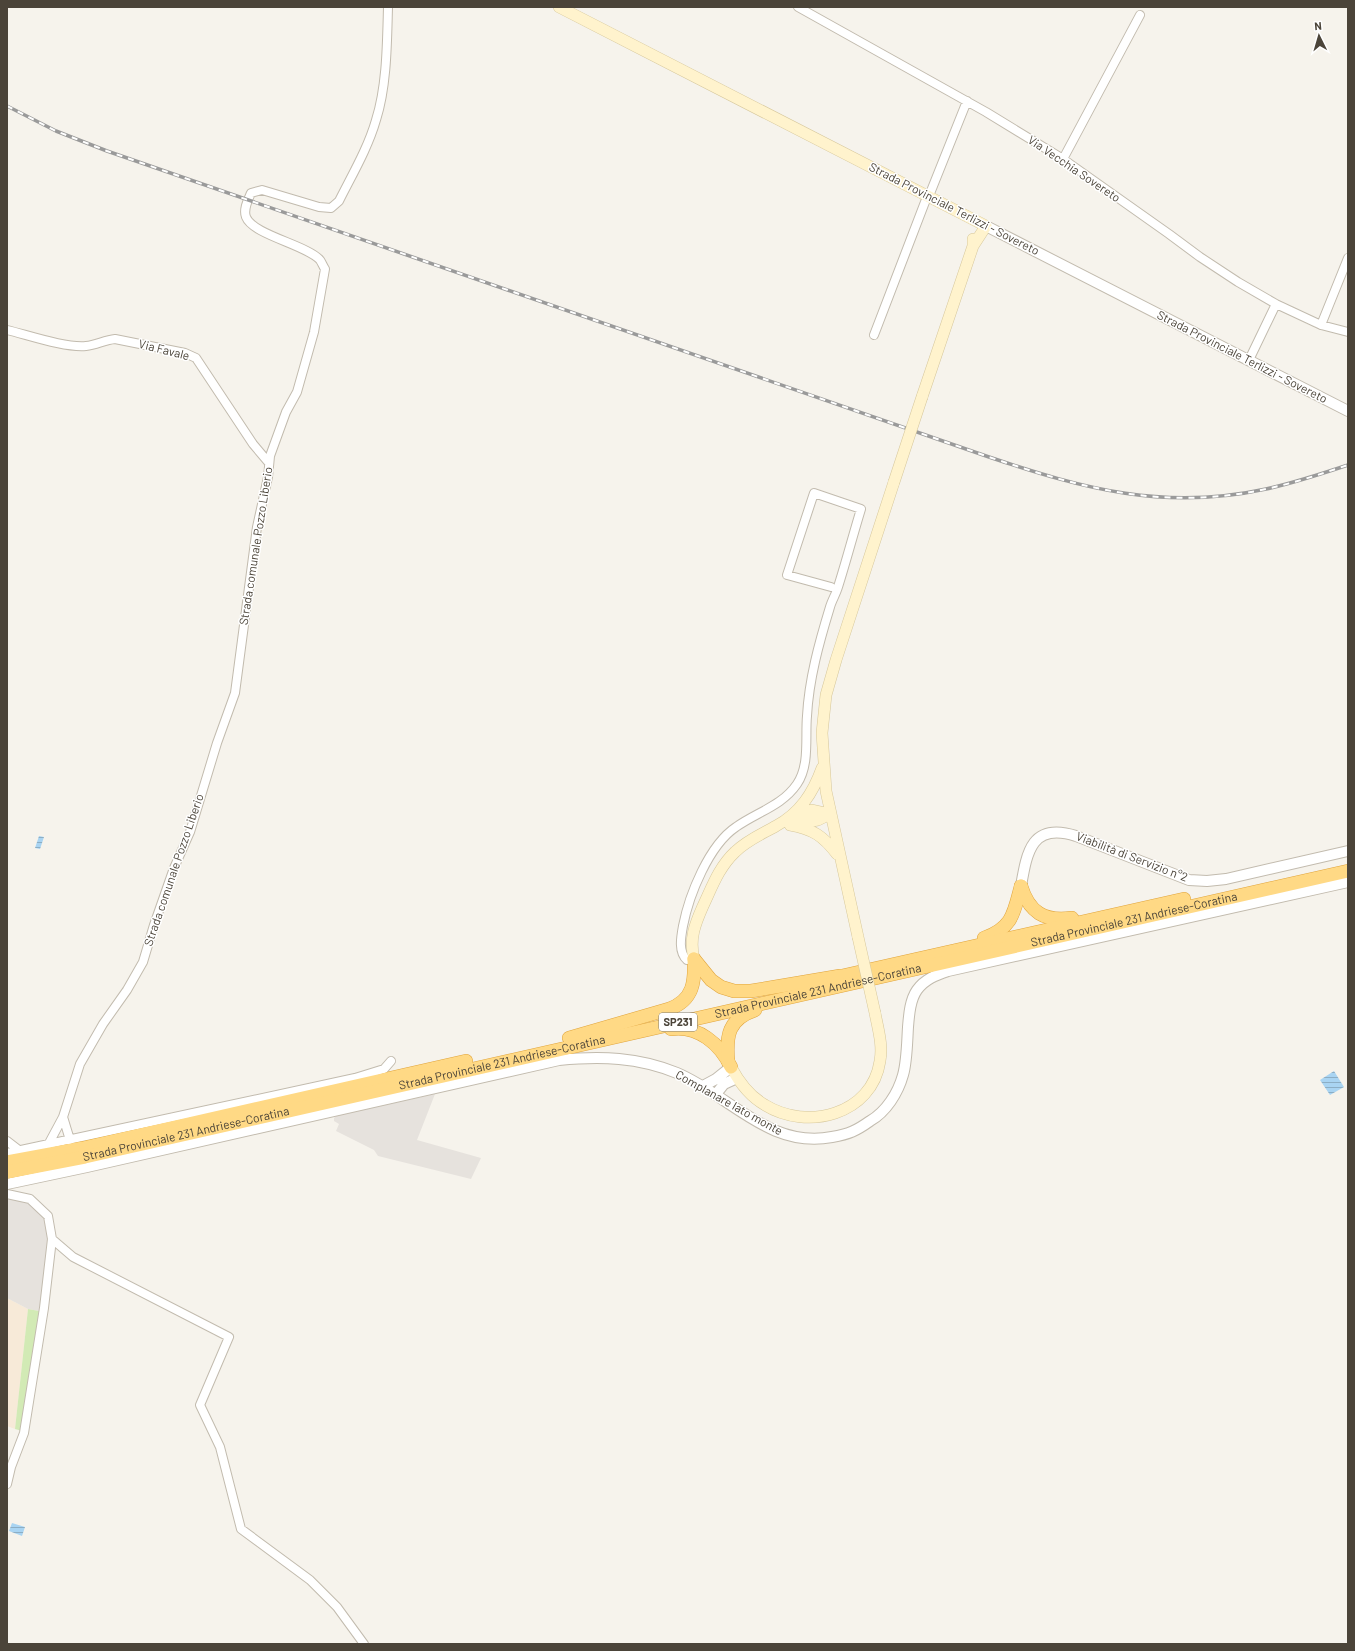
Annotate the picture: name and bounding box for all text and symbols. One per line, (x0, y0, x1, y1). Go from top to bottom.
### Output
north arrow (1299, 16, 1339, 56)
text: N (1314, 19, 1322, 32)
street label: Via Vecchia Sovereto (1026, 132, 1123, 204)
street label: Strada Provinciale Terlizzi - Sovereto (867, 159, 1042, 257)
street label: Strada Provinciale Terlizzi - Sovereto (1155, 307, 1330, 405)
street label: Via Favale (137, 336, 191, 362)
street label: Strada comunale Pozzo Liberio (236, 466, 274, 626)
street label: Strada comunale Pozzo Liberio (140, 792, 206, 948)
street label: Viabilità di Servizio n°2 (1075, 828, 1190, 884)
street label: Strada Provinciale 231 Andriese-Coratina (1029, 888, 1238, 949)
street label: Strada Provinciale 231 Andriese-Coratina (713, 960, 922, 1020)
road number: SP231 (659, 1013, 697, 1031)
street label: Strada Provinciale 231 Andriese-Coratina (397, 1031, 606, 1092)
street label: Complanare lato monte (673, 1067, 786, 1137)
street label: Strada Provinciale 231 Andriese-Coratina (81, 1103, 290, 1163)

